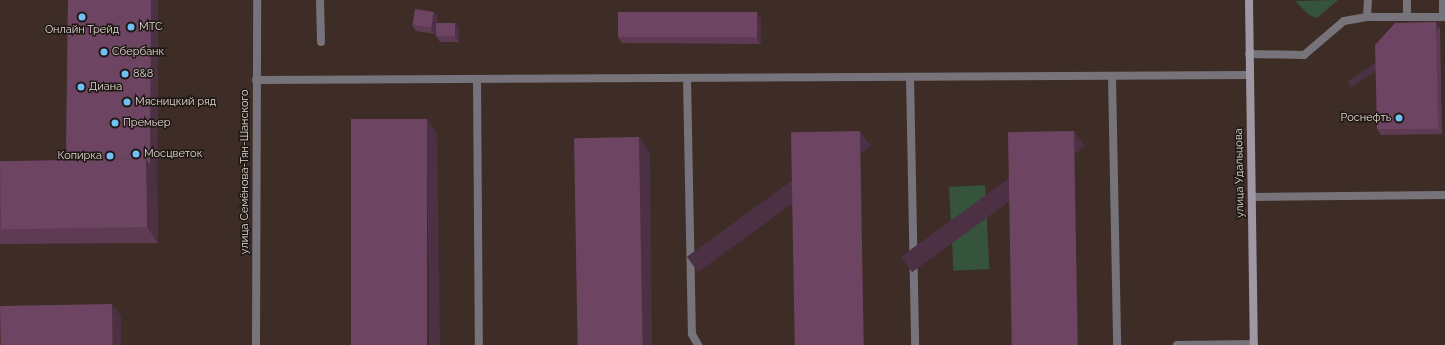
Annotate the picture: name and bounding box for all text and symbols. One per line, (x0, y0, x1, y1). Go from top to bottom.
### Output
marker: Онлайн Трейд (77, 12, 87, 22)
place label: МТС (139, 20, 163, 34)
marker: МТС (126, 22, 136, 32)
place label: Онлайн Трейд (45, 23, 119, 37)
place label: Сбербанк (112, 45, 164, 59)
marker: Сбербанк (99, 47, 109, 57)
place label: 8&8 (133, 67, 153, 81)
marker: 8&8 (120, 69, 130, 79)
place label: Диана (89, 80, 122, 94)
marker: Диана (76, 82, 86, 92)
street label: улица Семёнова-Тян-Шанского (238, 90, 252, 254)
place label: Мясницкий ряд (135, 95, 216, 109)
marker: Мясницкий ряд (122, 97, 132, 107)
place label: Роснефть (1340, 111, 1391, 125)
marker: Роснефть (1394, 113, 1404, 123)
place label: Премьер (123, 116, 170, 130)
marker: Премьер (110, 118, 120, 128)
street label: улица Удальцова (1233, 128, 1247, 218)
place label: Мосцветок (144, 147, 202, 161)
place label: Копирка (58, 149, 102, 163)
marker: Мосцветок (131, 149, 141, 159)
marker: Копирка (105, 151, 115, 161)

